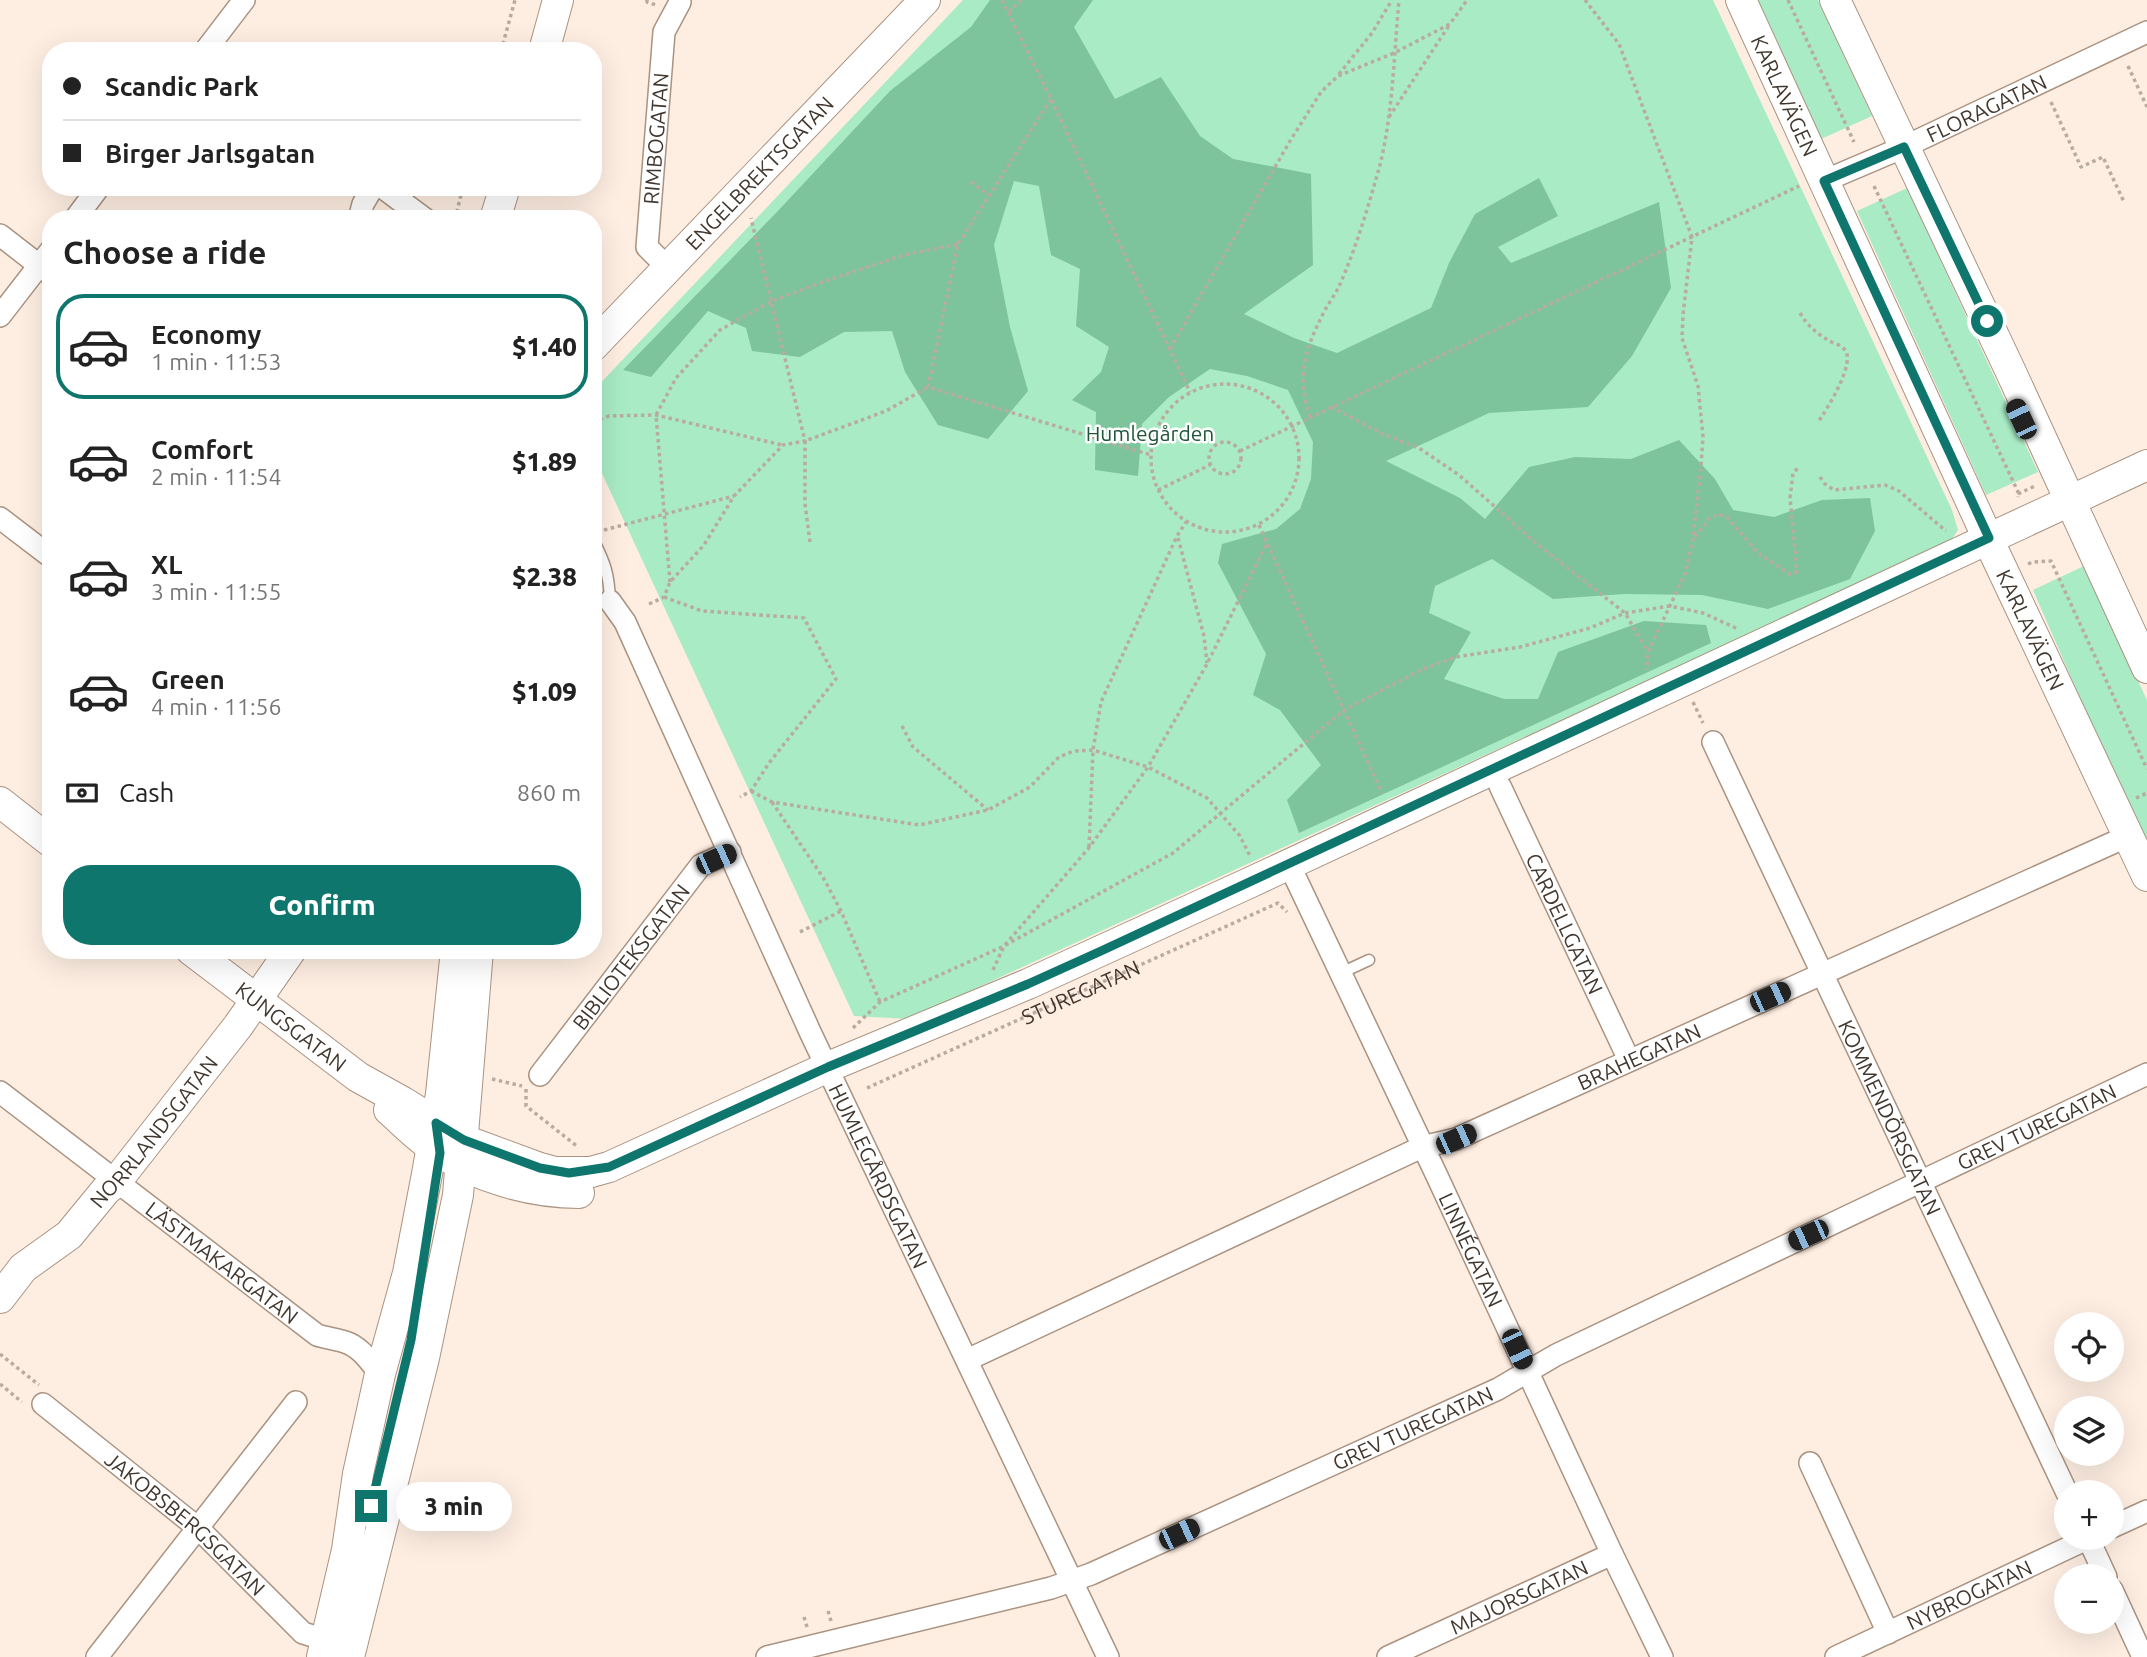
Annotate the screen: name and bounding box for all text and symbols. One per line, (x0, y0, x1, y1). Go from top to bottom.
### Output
street label: KARLAVÄGEN (1747, 31, 1823, 160)
street label: FLORAGATAN (1922, 69, 2050, 147)
text: Scandic Park (105, 72, 259, 101)
street label: RIMBOGATAN (638, 72, 673, 205)
street label: ENGELBREKTSGATAN (680, 91, 838, 254)
text: Birger Jarlsgatan (105, 139, 315, 168)
text: Choose a ride (63, 234, 266, 270)
route start (1971, 305, 2003, 337)
icon: car (67, 315, 130, 378)
text: Economy (151, 320, 261, 349)
text: $1.40 (512, 332, 577, 361)
text: 1 min · 11:53 (151, 349, 282, 374)
car (2003, 396, 2040, 442)
park label: Humlegården (1086, 421, 1214, 445)
icon: car (67, 430, 130, 493)
text: Comfort (151, 435, 254, 464)
text: $1.89 (512, 447, 577, 476)
text: 2 min · 11:54 (151, 464, 282, 489)
icon: car (67, 545, 130, 608)
text: XL (151, 550, 182, 579)
text: $2.38 (512, 562, 577, 591)
street label: KARLAVÄGEN (1992, 565, 2069, 694)
text: 3 min · 11:55 (151, 579, 282, 604)
icon: car (67, 660, 130, 723)
text: Green (151, 665, 225, 694)
text: $1.09 (512, 677, 577, 706)
text: 4 min · 11:56 (151, 694, 282, 719)
icon: cash (63, 774, 101, 812)
text: Cash (119, 778, 174, 807)
text: 860 m (517, 780, 581, 805)
car (693, 841, 740, 877)
street label: CARDELLGATAN (1521, 849, 1608, 998)
button: Confirm (63, 865, 581, 945)
street label: BIBLIOTEKSGATAN (567, 879, 694, 1034)
street label: STUREGATAN (1017, 955, 1143, 1029)
street label: KUNGSGATAN (231, 977, 351, 1076)
car (1747, 979, 1794, 1015)
street label: KOMMENDÖRSGATAN (1834, 1016, 1946, 1219)
street label: BRAHEGATAN (1574, 1018, 1704, 1095)
street label: NORRLANDSGATAN (85, 1051, 222, 1212)
street label: GREV TUREGATAN (1953, 1079, 2120, 1175)
street label: HUMLEGÅRDSGATAN (824, 1080, 933, 1272)
car (1433, 1121, 1480, 1157)
street label: LINNÉGATAN (1434, 1189, 1508, 1311)
street label: LÄSTMAKARGATAN (141, 1196, 303, 1328)
car (1785, 1217, 1832, 1253)
map controls (2054, 1312, 2124, 1634)
button: locate (2054, 1312, 2124, 1382)
car (1499, 1326, 1536, 1372)
street label: GREV TUREGATAN (1329, 1381, 1497, 1475)
button: layers (2054, 1396, 2124, 1466)
street label: JAKOBSBERGSGATAN (101, 1447, 270, 1600)
button: + (2054, 1480, 2124, 1550)
callout: 3 min (396, 1482, 511, 1530)
route end (355, 1490, 387, 1522)
text: 3 min (425, 1494, 483, 1519)
car (1156, 1516, 1203, 1552)
street label: MAJORSGATAN (1446, 1555, 1591, 1639)
street label: NYBROGATAN (1903, 1555, 2035, 1634)
button: − (2054, 1564, 2124, 1634)

